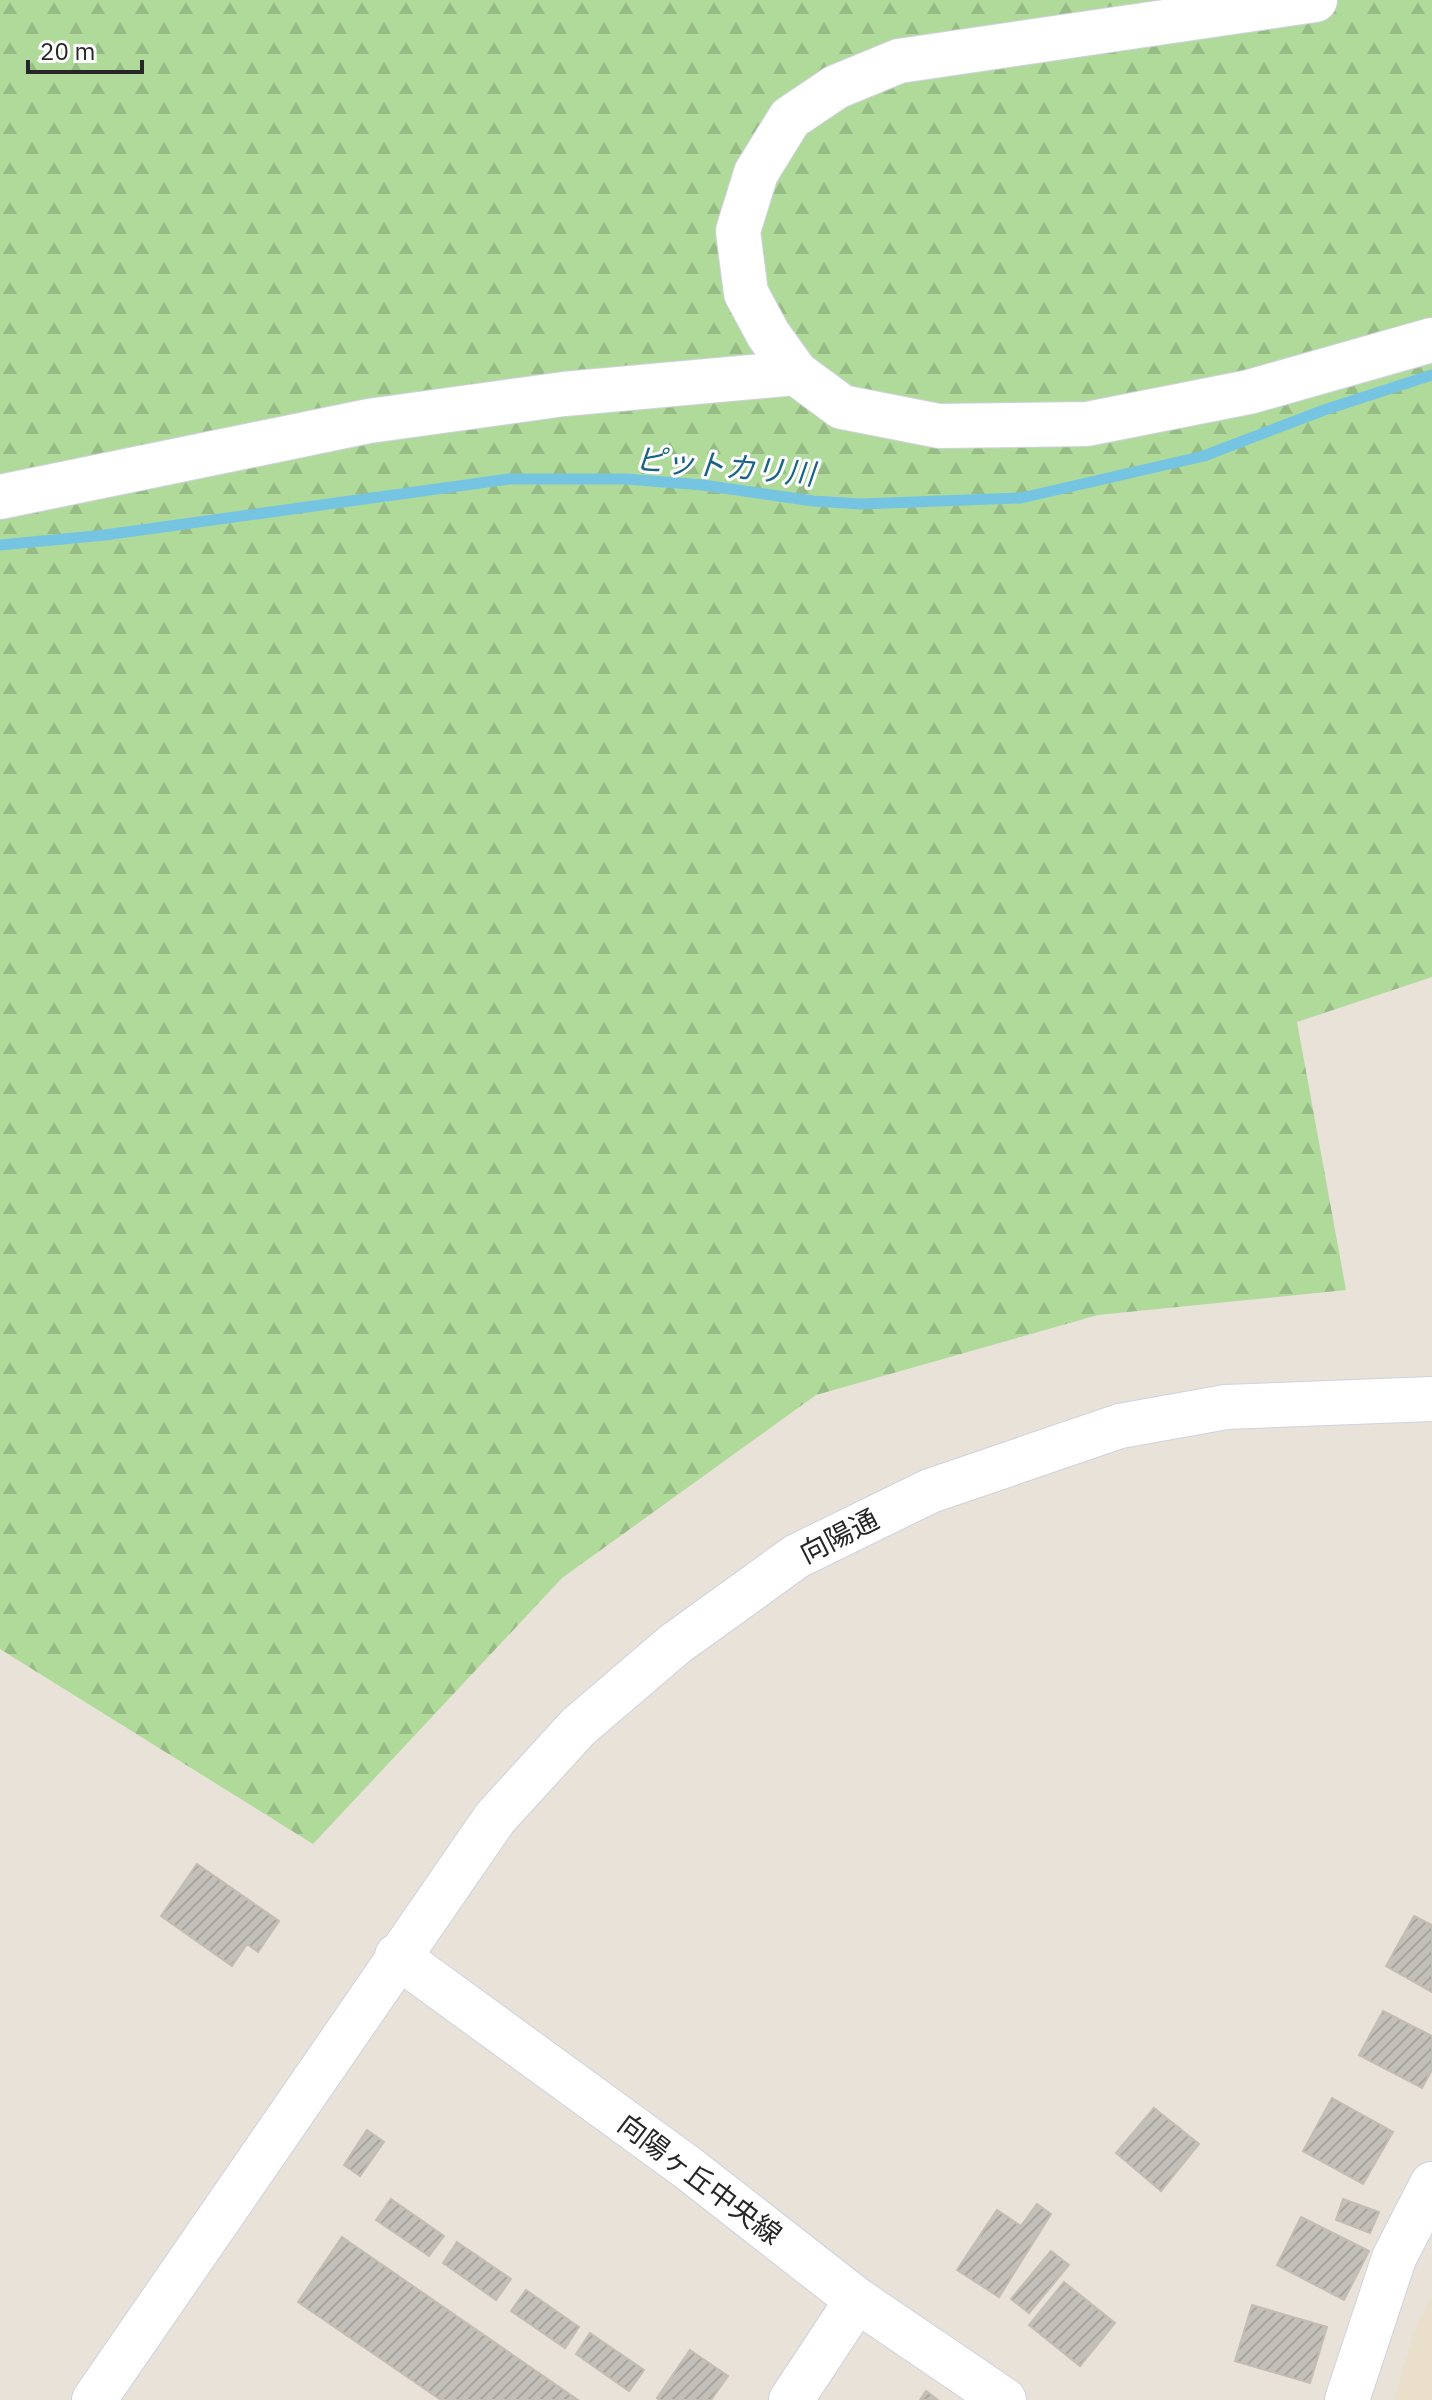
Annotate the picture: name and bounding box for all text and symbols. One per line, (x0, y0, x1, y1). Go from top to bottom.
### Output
scale bar (28, 24, 142, 74)
text: 20 m (40, 35, 95, 67)
water label: ピットカリ川 (634, 438, 819, 493)
street label: 向陽通 (793, 1500, 885, 1571)
street label: 向陽ヶ丘中央線 (611, 2105, 790, 2252)

